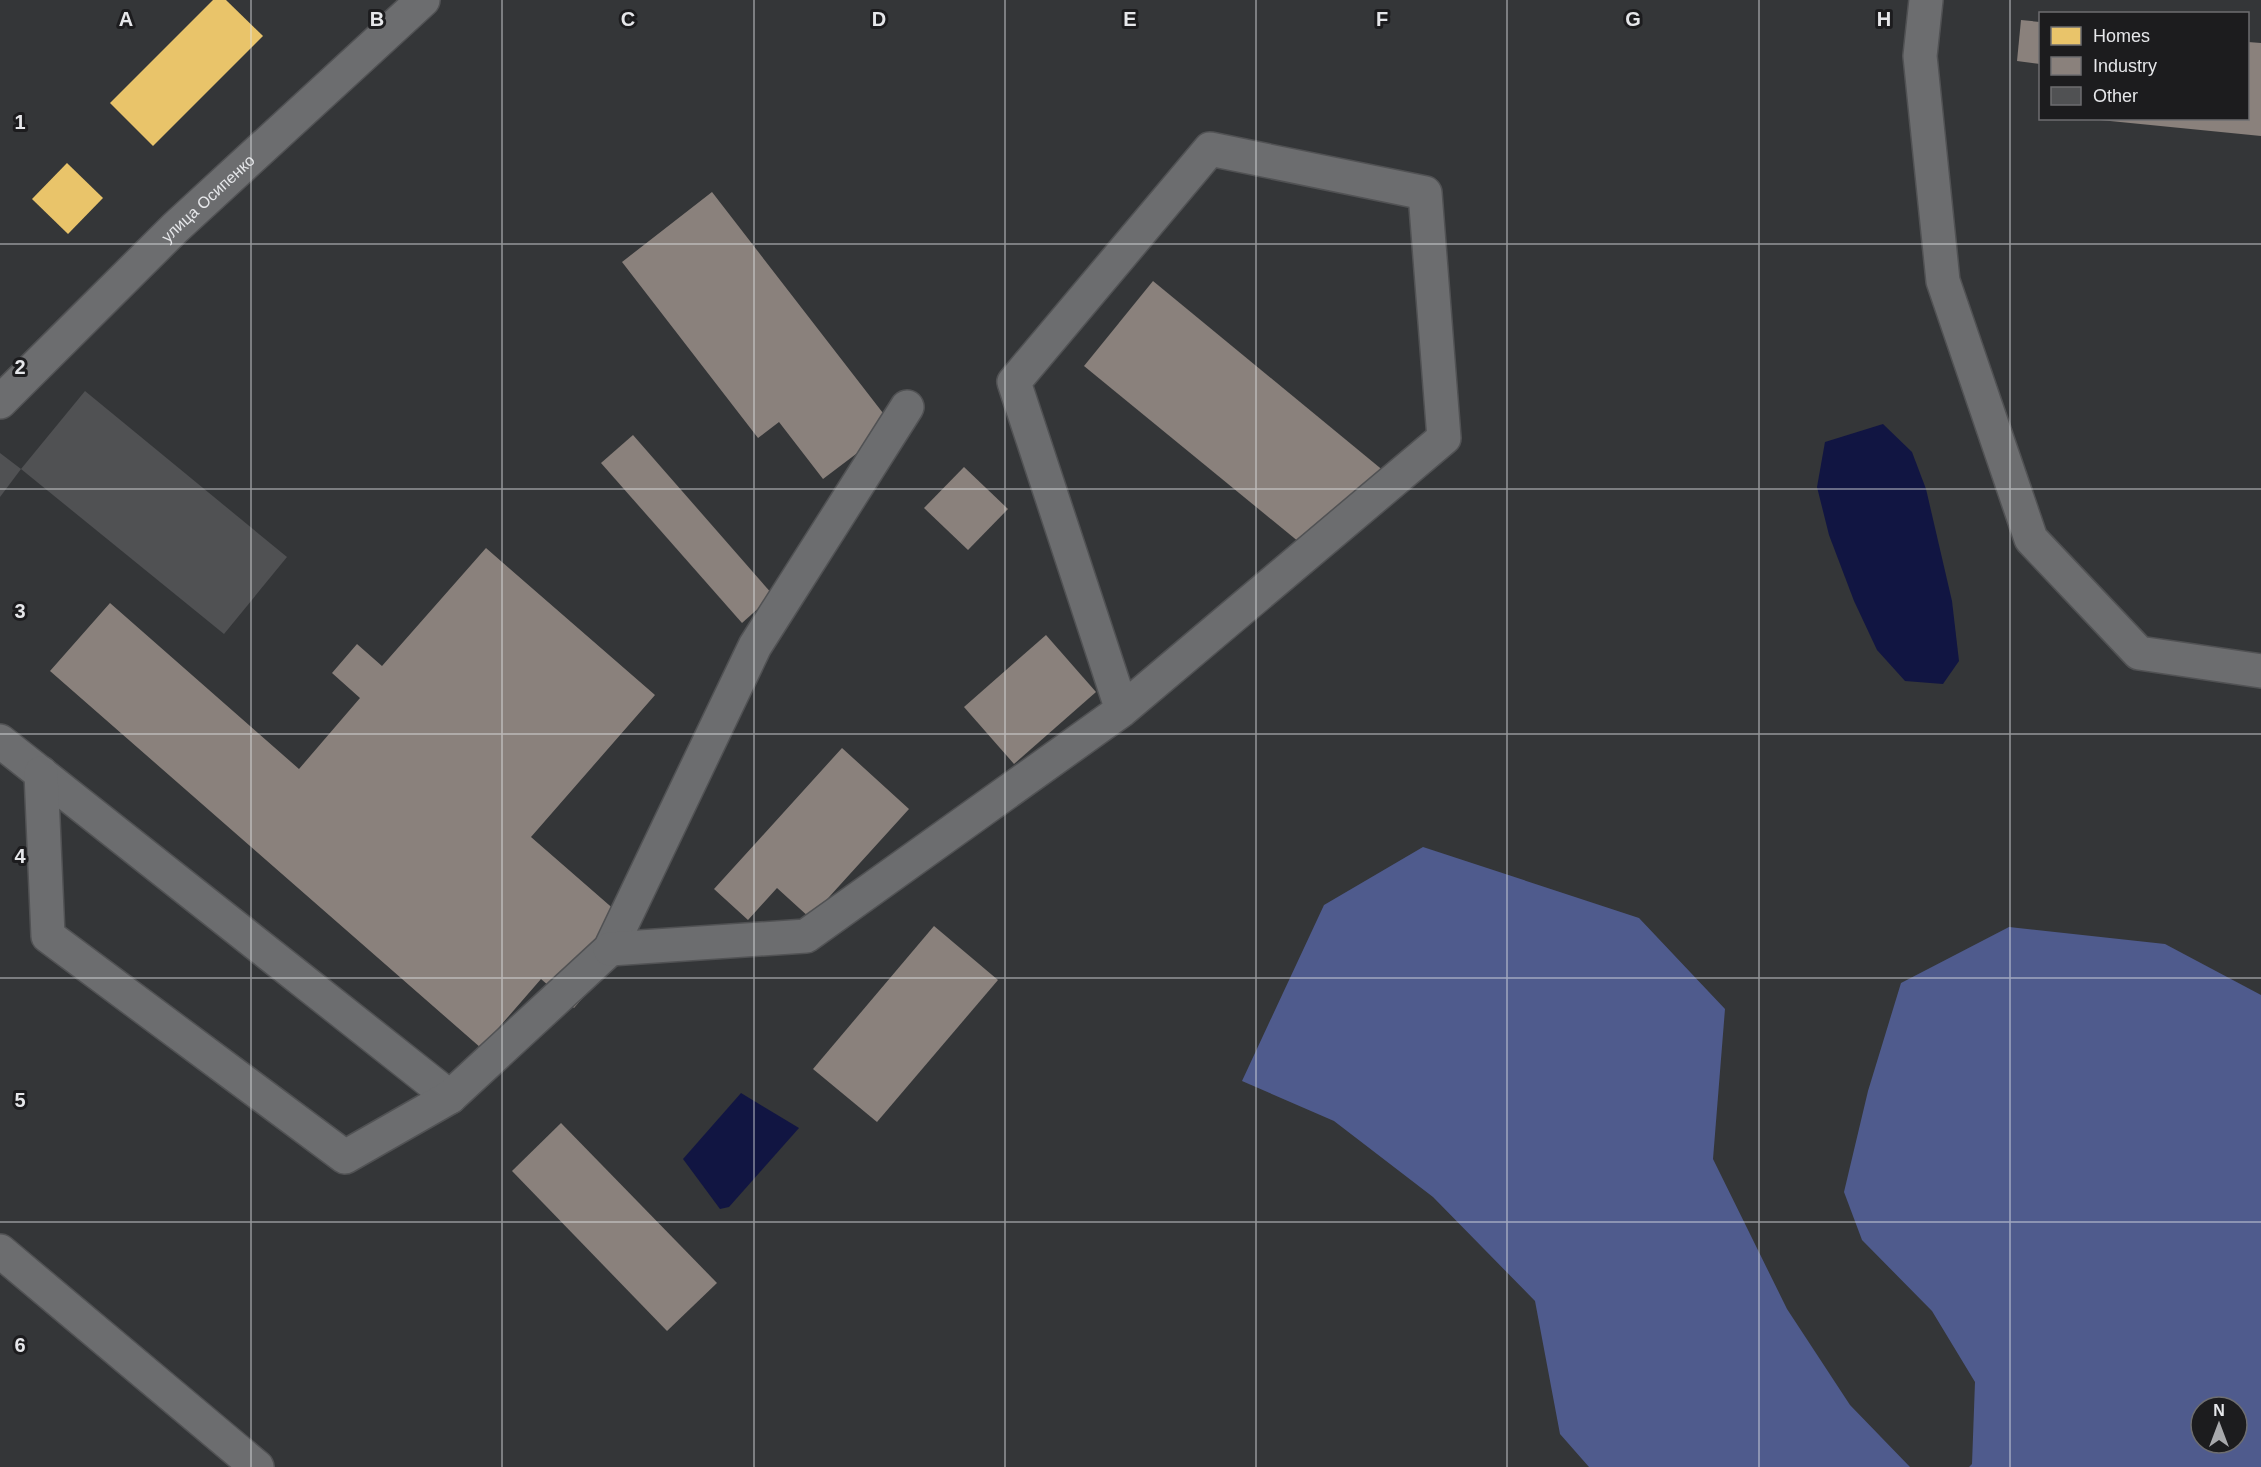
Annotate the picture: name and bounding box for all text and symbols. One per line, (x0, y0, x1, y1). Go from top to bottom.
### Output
text: A (119, 8, 133, 30)
text: B (370, 8, 384, 30)
text: C (621, 8, 635, 30)
text: D (872, 8, 886, 30)
text: E (1123, 8, 1137, 30)
text: F (1376, 8, 1388, 30)
text: G (1625, 8, 1641, 30)
text: H (1877, 8, 1891, 30)
legend (2039, 12, 2249, 120)
text: Homes (2093, 26, 2150, 46)
text: Industry (2093, 56, 2157, 76)
text: Other (2093, 86, 2138, 106)
text: 1 (14, 111, 26, 133)
street label: улица Осипенко (158, 151, 258, 246)
text: 2 (14, 356, 26, 378)
text: 3 (14, 600, 26, 622)
text: 4 (14, 845, 26, 867)
text: 5 (14, 1089, 26, 1111)
text: 6 (14, 1334, 26, 1356)
north arrow (2189, 1395, 2249, 1455)
text: N (2213, 1402, 2225, 1419)

